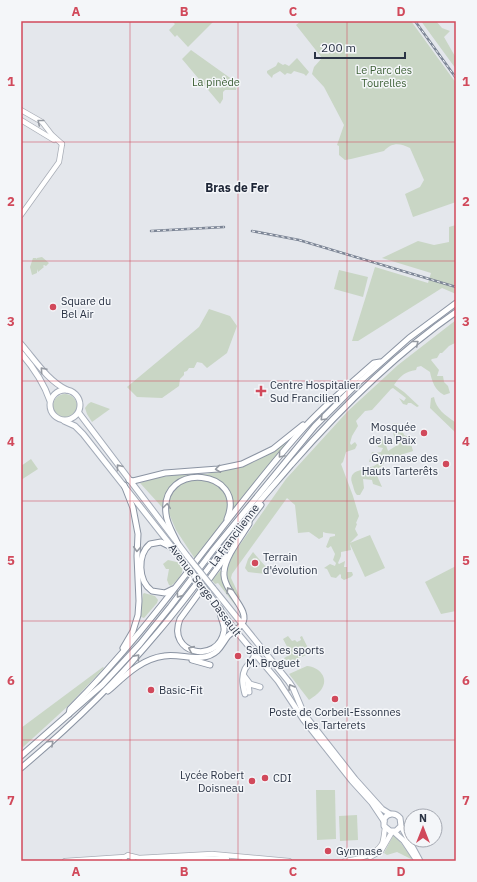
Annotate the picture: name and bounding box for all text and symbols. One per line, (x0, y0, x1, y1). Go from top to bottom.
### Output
text: A (72, 3, 81, 20)
text: B (180, 3, 189, 20)
text: C (289, 3, 298, 20)
text: D (396, 3, 406, 20)
scale bar (315, 34, 405, 60)
text: 200 m (321, 40, 356, 55)
park label: Le Parc des Tourelles (356, 63, 412, 90)
text: 1 (7, 73, 15, 90)
text: 1 (462, 73, 470, 90)
park label: La pinède (192, 75, 240, 89)
one-way arrow (37, 120, 44, 127)
district label: Bras de Fer (205, 180, 269, 195)
text: 2 (7, 193, 15, 210)
text: 2 (462, 193, 470, 210)
place label: Square du Bel Air (61, 294, 111, 321)
marker: Square du Bel Air (48, 302, 58, 312)
text: 3 (7, 313, 15, 330)
text: 3 (462, 313, 470, 330)
one-way arrow (411, 341, 419, 348)
one-way arrow (41, 368, 48, 375)
place label: Centre Hospitalier Sud Francilien (270, 378, 360, 405)
marker: Centre Hospitalier Sud Francilien (255, 385, 267, 397)
one-way arrow (320, 413, 328, 421)
place label: Mosquée de la Paix (369, 420, 416, 447)
marker: Mosquée de la Paix (419, 428, 429, 438)
text: 4 (7, 433, 15, 450)
text: 4 (462, 433, 470, 450)
one-way arrow (278, 450, 285, 458)
place label: Gymnase des Hauts Tarterêts (362, 451, 438, 478)
marker: Gymnase des Hauts Tarterêts (441, 459, 451, 469)
one-way arrow (215, 464, 221, 473)
one-way arrow (117, 465, 124, 472)
street label: La Francilienne (206, 501, 262, 569)
one-way arrow (162, 503, 171, 509)
street label: Avenue Serge Dassault (165, 541, 245, 639)
one-way arrow (133, 546, 141, 552)
place label: Terrain d'évolution (263, 550, 318, 577)
text: 5 (7, 552, 15, 569)
text: 5 (462, 552, 470, 569)
marker: Terrain d'évolution (250, 558, 260, 568)
one-way arrow (226, 587, 234, 594)
one-way arrow (177, 590, 184, 597)
place label: Salle des sports M. Broguet (246, 643, 324, 670)
one-way arrow (188, 646, 195, 654)
marker: Salle des sports M. Broguet (233, 651, 243, 661)
one-way arrow (132, 654, 139, 661)
text: 6 (7, 672, 15, 689)
text: 6 (462, 672, 470, 689)
place label: Basic-Fit (159, 683, 203, 697)
one-way arrow (289, 684, 296, 691)
marker: Basic-Fit (146, 685, 156, 695)
marker: Poste de Corbeil-Essonnes les Tarterets (330, 694, 340, 704)
place label: Poste de Corbeil-Essonnes les Tarterets (269, 705, 401, 732)
one-way arrow (46, 741, 53, 748)
place label: Lycée Robert Doisneau (180, 768, 244, 795)
place label: CDI (273, 771, 292, 785)
marker: CDI (260, 773, 270, 783)
marker: Lycée Robert Doisneau (247, 776, 257, 786)
text: 7 (7, 792, 15, 809)
text: 7 (462, 792, 470, 809)
north arrow (403, 808, 443, 848)
text: N (419, 811, 427, 825)
place label: Gymnase (336, 844, 382, 858)
marker: Gymnase (323, 846, 333, 856)
text: A (72, 863, 81, 880)
text: B (180, 863, 189, 880)
text: C (289, 863, 298, 880)
text: D (396, 863, 406, 880)

